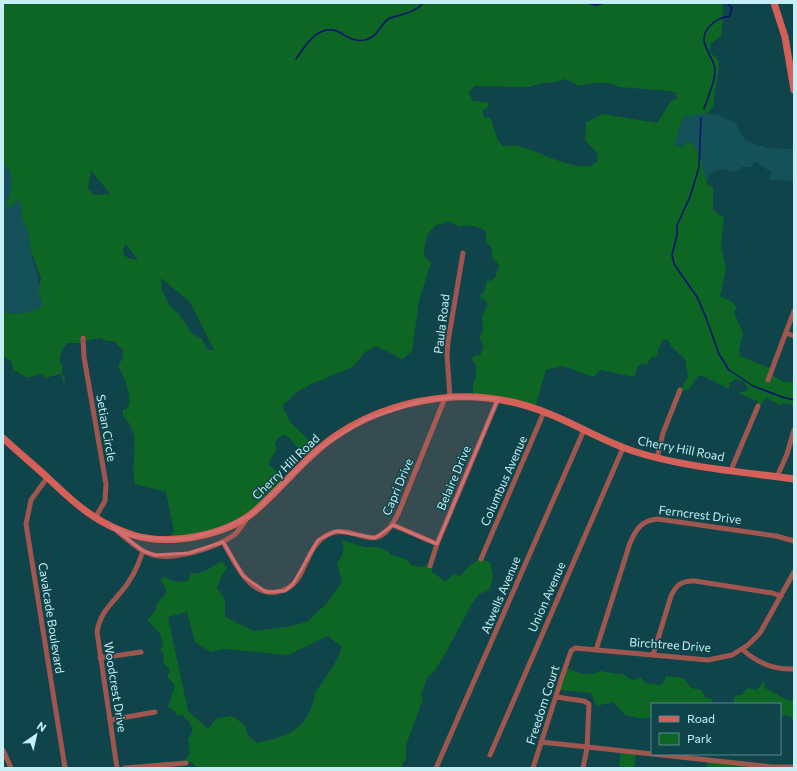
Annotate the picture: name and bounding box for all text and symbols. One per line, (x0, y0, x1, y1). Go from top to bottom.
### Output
street label: Paula Road (430, 293, 452, 355)
street label: Setian Circle (94, 393, 120, 463)
street label: Cherry Hill Road (249, 431, 322, 502)
street label: Columbus Avenue (477, 433, 529, 528)
street label: Cherry Hill Road (637, 433, 726, 463)
street label: Belaire Drive (433, 443, 473, 512)
street label: Capri Drive (379, 456, 415, 517)
street label: Ferncrest Drive (658, 502, 742, 526)
street label: Atwells Avenue (478, 554, 523, 635)
street label: Union Avenue (524, 559, 568, 634)
street label: Cavalcade Boulevard (36, 561, 68, 674)
street label: Birchtree Drive (629, 634, 711, 654)
street label: Woodcrest Drive (102, 641, 130, 733)
street label: Freedom Court (523, 663, 561, 746)
legend (651, 703, 781, 755)
text: Road (687, 711, 715, 725)
north arrow (16, 715, 56, 755)
text: N (35, 719, 49, 734)
text: Park (687, 731, 713, 745)

